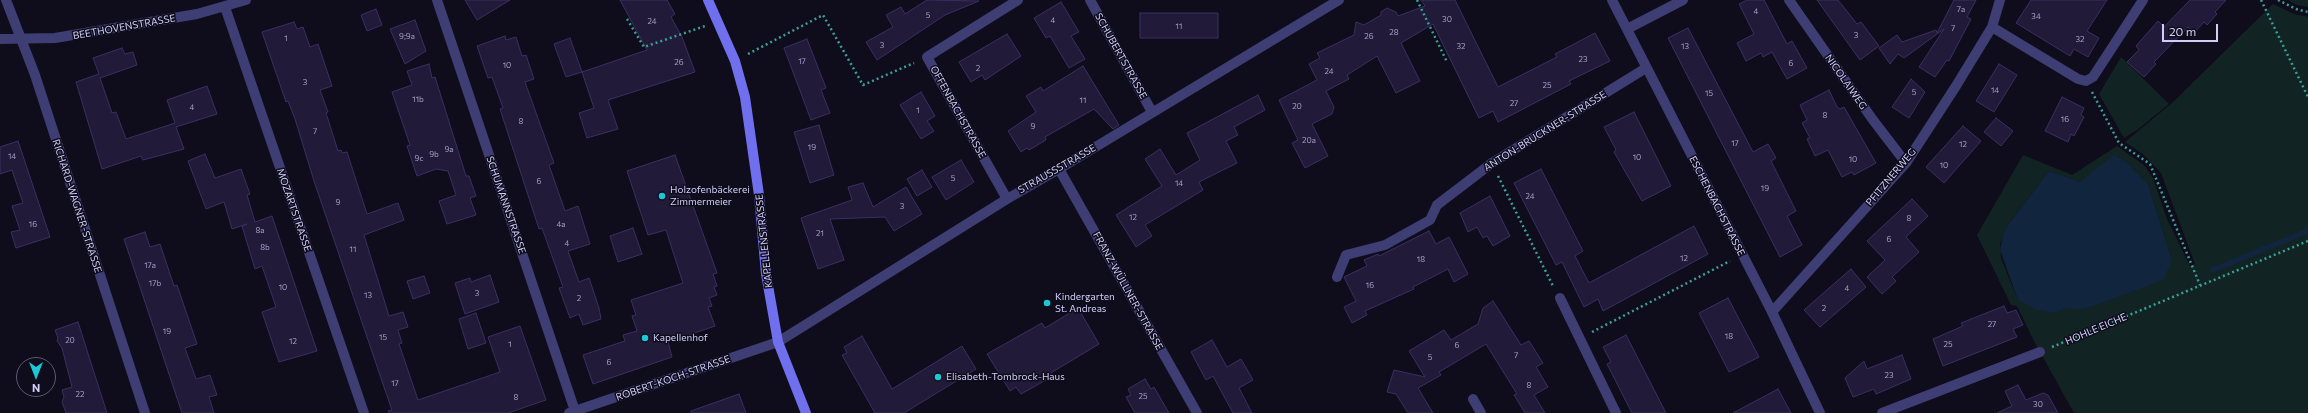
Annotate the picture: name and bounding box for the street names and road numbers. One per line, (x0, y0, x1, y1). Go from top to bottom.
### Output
street label: SCHUBERTSTRASSE (1092, 11, 1150, 101)
street label: BEETHOVENSTRASSE (72, 12, 176, 42)
street label: NICOLAIWEG (1823, 52, 1869, 112)
street label: OFFENBACHSTRASSE (928, 64, 988, 160)
street label: ANTON-BRUCKNER-STRASSE (1482, 88, 1608, 174)
street label: RICHARD-WAGNER-STRASSE (50, 138, 104, 274)
street label: STRAUSSSTRASSE (1016, 142, 1098, 196)
street label: PFITZNERWEG (1863, 146, 1919, 208)
street label: ESCHENBACHSTRASSE (1687, 154, 1747, 258)
street label: SCHUMANNSTRASSE (484, 155, 528, 255)
street label: MOZARTSTRASSE (274, 167, 314, 253)
street label: KAPELLENSTRASSE (753, 194, 775, 288)
street label: FRANZ-WÜLLNER-STRASSE (1090, 230, 1166, 352)
street label: HOHLE EICHE (2063, 311, 2129, 347)
street label: ROBERT-KOCH-STRASSE (614, 353, 732, 403)

